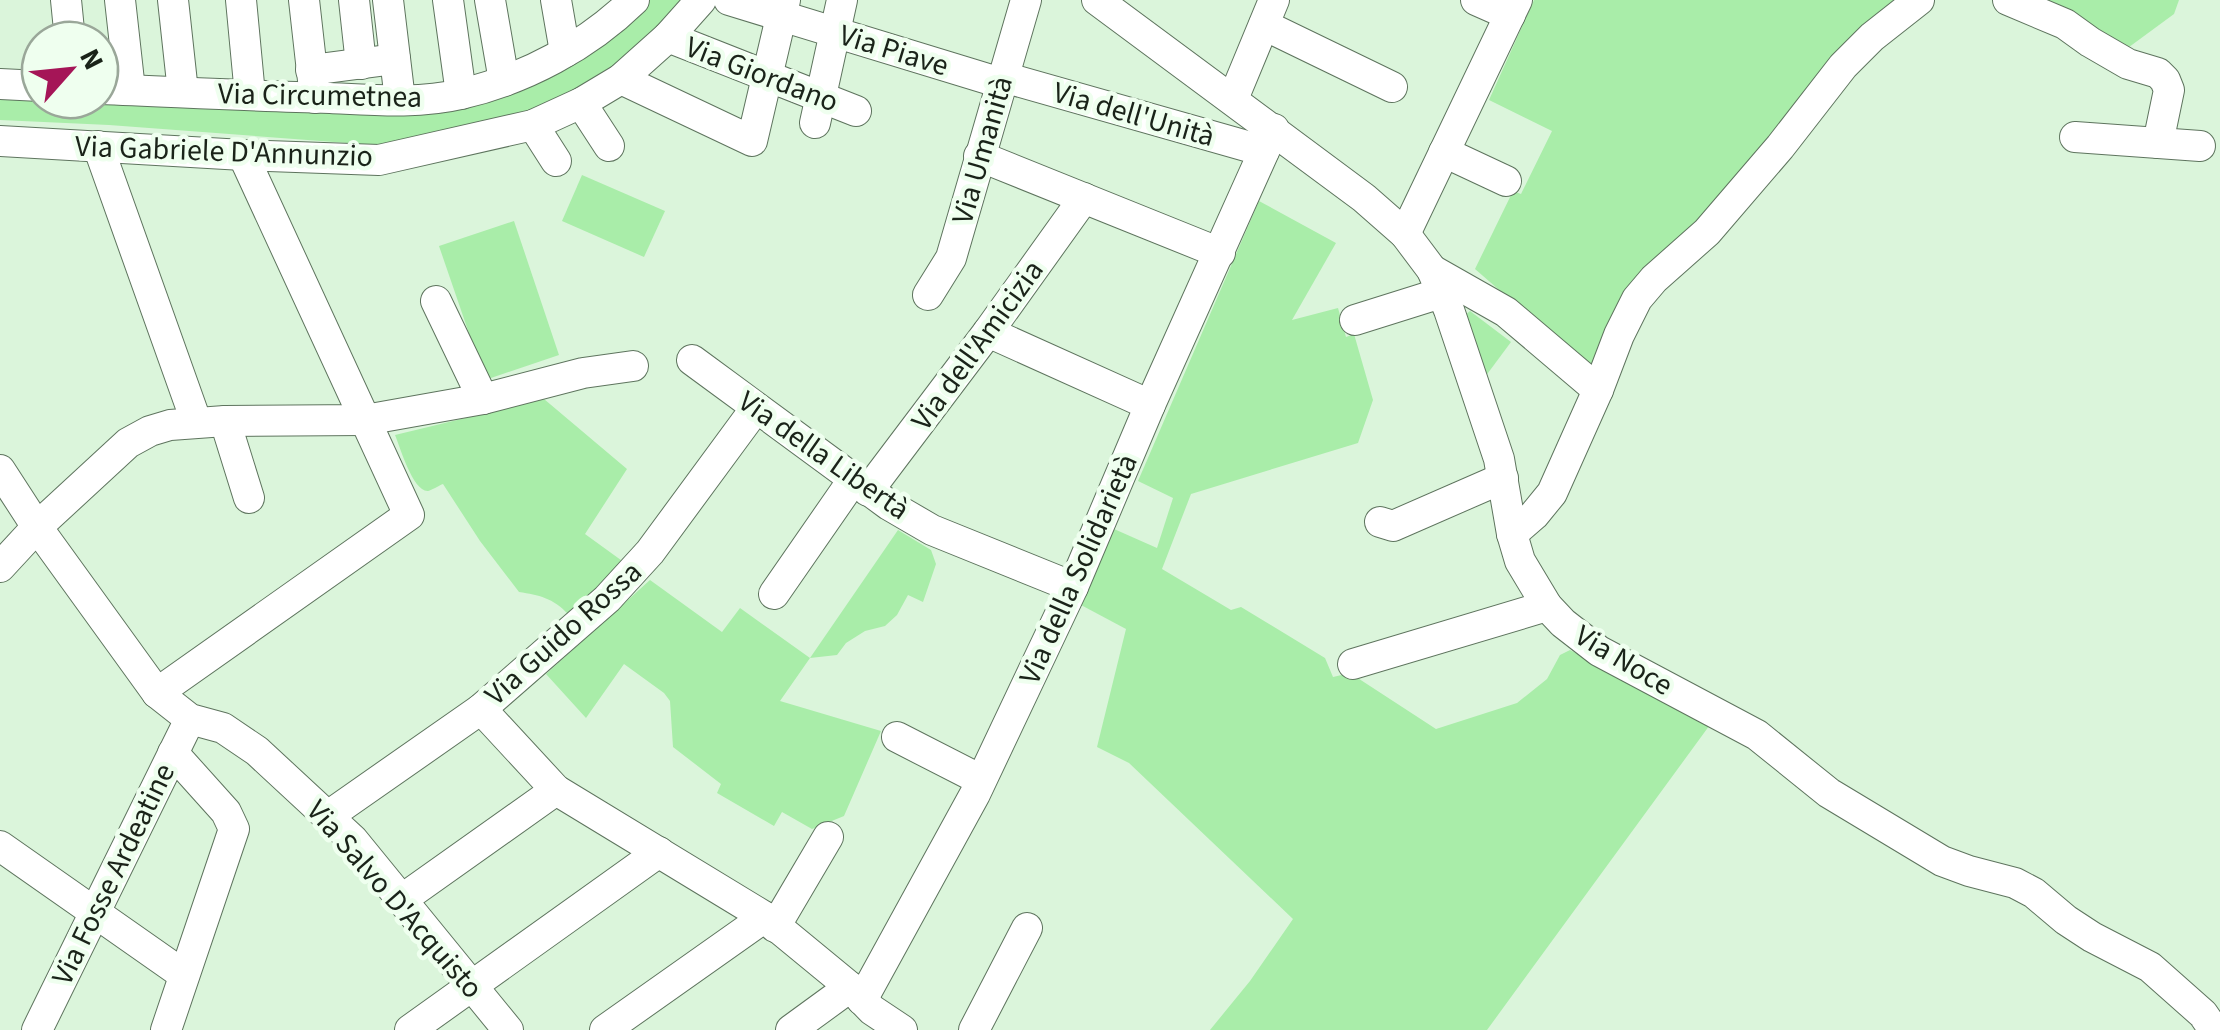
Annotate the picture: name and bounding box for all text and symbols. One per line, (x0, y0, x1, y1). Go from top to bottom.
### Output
street label: Via Piave (834, 14, 954, 87)
north arrow (20, 20, 120, 120)
street label: Via Giordano (679, 26, 845, 123)
text: N (69, 42, 113, 76)
street label: Via Umanità (941, 71, 1024, 229)
street label: Via dell'Unità (1048, 71, 1220, 158)
street label: Via Circumetnea (218, 72, 422, 119)
street label: Via Gabriele D'Annunzio (74, 125, 374, 178)
street label: Via dell'Amicizia (901, 251, 1054, 439)
street label: Via della Libertà (729, 380, 918, 530)
street label: Via della Solidarietà (1008, 447, 1149, 691)
street label: Via Guido Rossa (475, 551, 651, 716)
street label: Via Noce (1567, 614, 1681, 707)
street label: Via Fosse Ardeatine (41, 756, 186, 992)
street label: Via Salvo D'Acquisto (296, 791, 493, 1008)

